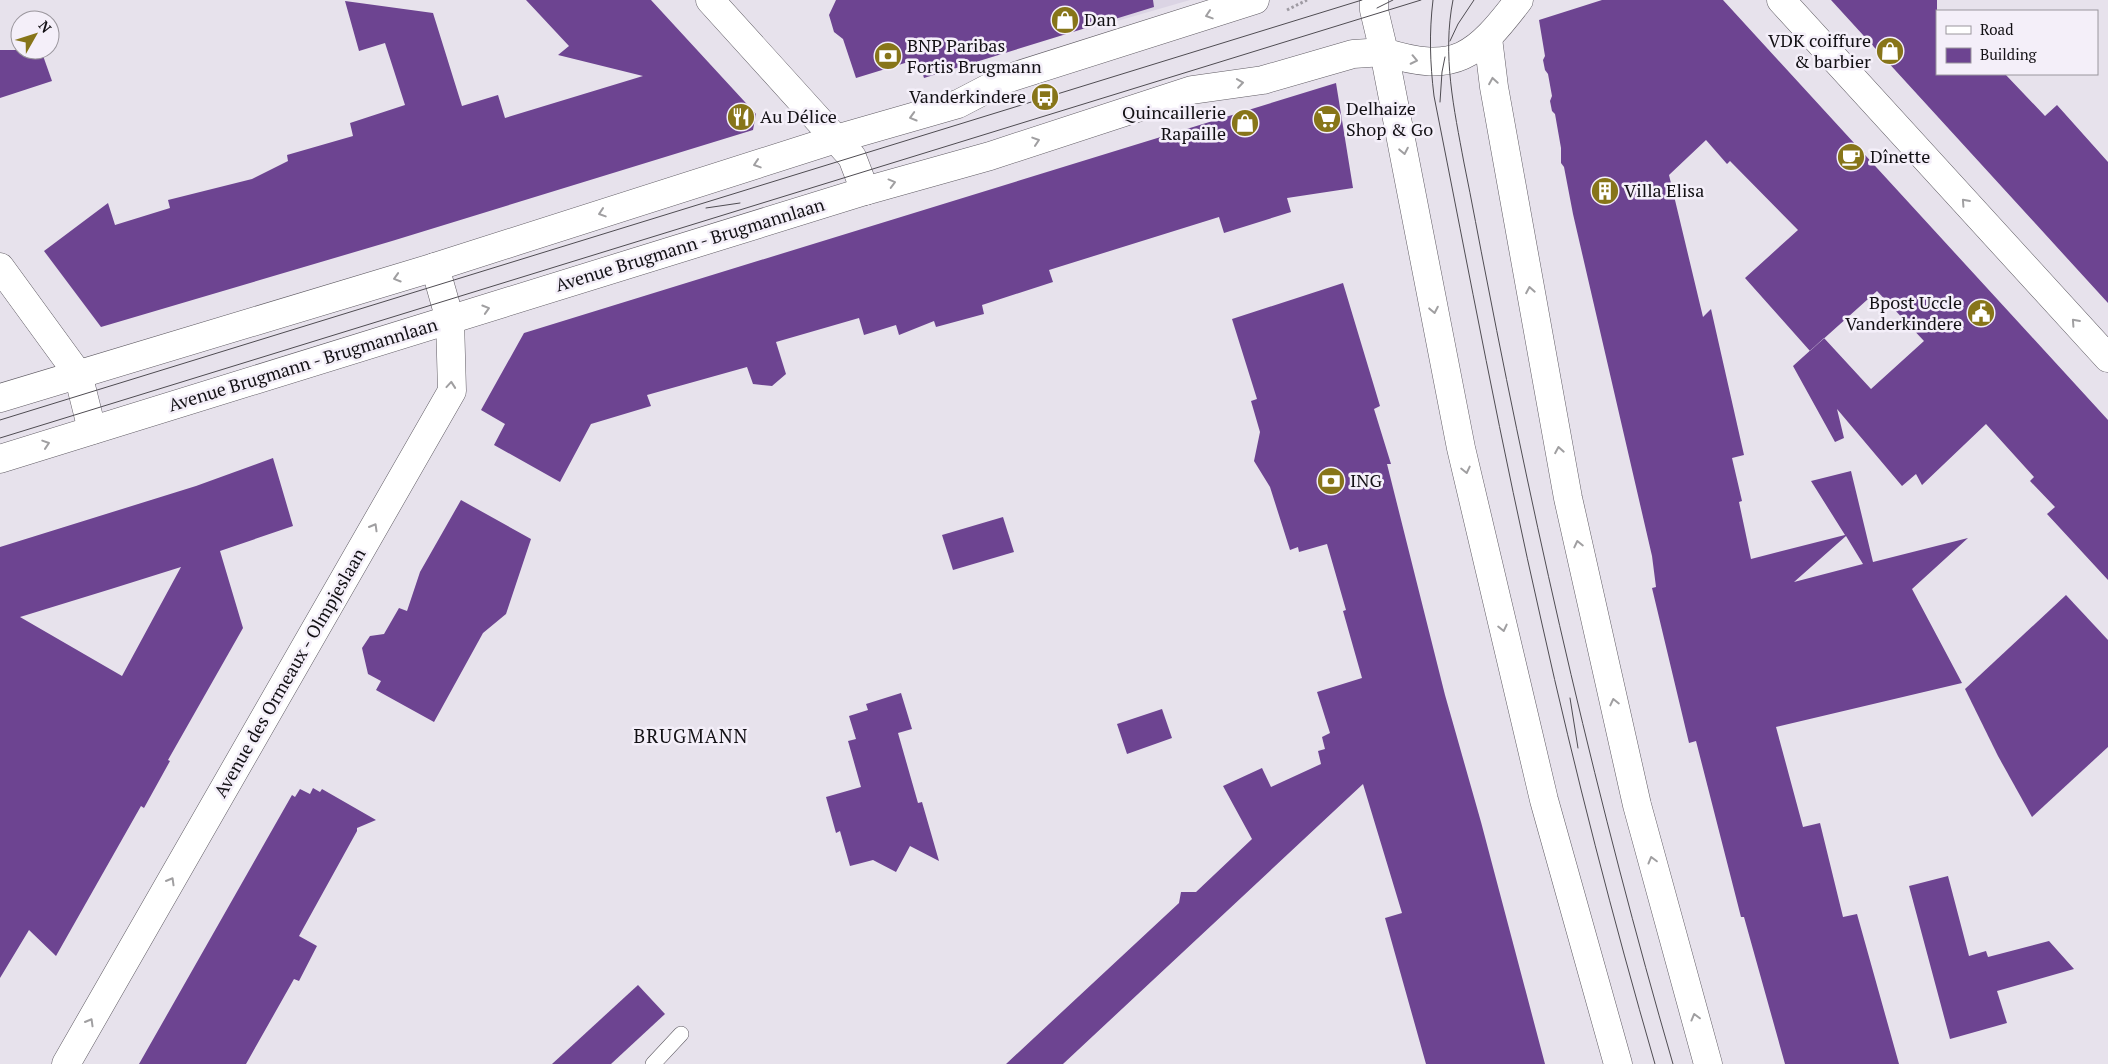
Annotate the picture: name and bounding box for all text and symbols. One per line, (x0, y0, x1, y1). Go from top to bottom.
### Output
shop icon: Dan (1050, 5, 1080, 35)
place label: Dan (1084, 7, 1117, 31)
one-way arrow (1205, 9, 1214, 19)
north arrow (10, 10, 60, 60)
legend (1936, 10, 2098, 75)
text: N (35, 16, 56, 37)
text: Road (1980, 19, 2013, 39)
place label: VDK coiffure & barbier (1768, 28, 1871, 73)
place label: BNP Paribas Fortis Brugmann (907, 33, 1042, 78)
shop icon: VDK coiffure & barbier (1875, 36, 1905, 66)
bank icon: BNP Paribas Fortis Brugmann (873, 41, 903, 71)
text: Building (1980, 44, 2038, 64)
one-way arrow (1409, 54, 1418, 65)
one-way arrow (1488, 77, 1498, 86)
one-way arrow (1236, 78, 1244, 89)
bus stop icon: Vanderkindere (1030, 82, 1060, 112)
place label: Vanderkindere (909, 84, 1026, 108)
place label: Delhaize Shop & Go (1346, 96, 1433, 141)
place label: Quincaillerie Rapaille (1122, 100, 1226, 145)
restaurant icon: Au Délice (726, 102, 756, 132)
place label: Au Délice (760, 104, 837, 128)
supermarket icon: Delhaize Shop & Go (1312, 104, 1342, 134)
shop icon: Quincaillerie Rapaille (1230, 108, 1260, 138)
one-way arrow (908, 111, 917, 122)
one-way arrow (1032, 137, 1040, 147)
cafe icon: Dînette (1836, 142, 1866, 172)
place label: Dînette (1870, 144, 1930, 168)
one-way arrow (1398, 146, 1409, 155)
one-way arrow (753, 158, 762, 168)
building icon: Villa Elisa (1590, 176, 1620, 206)
one-way arrow (888, 178, 897, 189)
place label: Villa Elisa (1624, 178, 1704, 202)
street label: Avenue Brugmann - Brugmannlaan (552, 192, 827, 296)
one-way arrow (1962, 199, 1971, 208)
one-way arrow (599, 208, 607, 218)
one-way arrow (394, 273, 402, 283)
one-way arrow (1526, 285, 1536, 294)
place label: Bpost Uccle Vanderkindere (1845, 290, 1962, 335)
public building icon: Bpost Uccle Vanderkindere (1966, 298, 1996, 328)
one-way arrow (481, 304, 490, 314)
one-way arrow (1429, 306, 1439, 315)
street label: Avenue Brugmann - Brugmannlaan (165, 312, 440, 416)
one-way arrow (2072, 319, 2081, 328)
one-way arrow (445, 381, 456, 389)
one-way arrow (42, 440, 50, 450)
one-way arrow (1555, 445, 1565, 454)
one-way arrow (1460, 465, 1471, 474)
bank icon: ING (1316, 466, 1346, 496)
place label: ING (1350, 468, 1383, 492)
one-way arrow (367, 524, 377, 533)
one-way arrow (1573, 539, 1584, 548)
street label: Avenue des Ormeaux - Olmpjeslaan (208, 543, 371, 801)
one-way arrow (1497, 623, 1508, 632)
one-way arrow (1609, 698, 1620, 707)
district label: BRUGMANN (634, 723, 748, 748)
one-way arrow (1648, 857, 1658, 865)
one-way arrow (165, 877, 175, 886)
one-way arrow (1690, 1013, 1701, 1021)
one-way arrow (84, 1018, 94, 1027)

